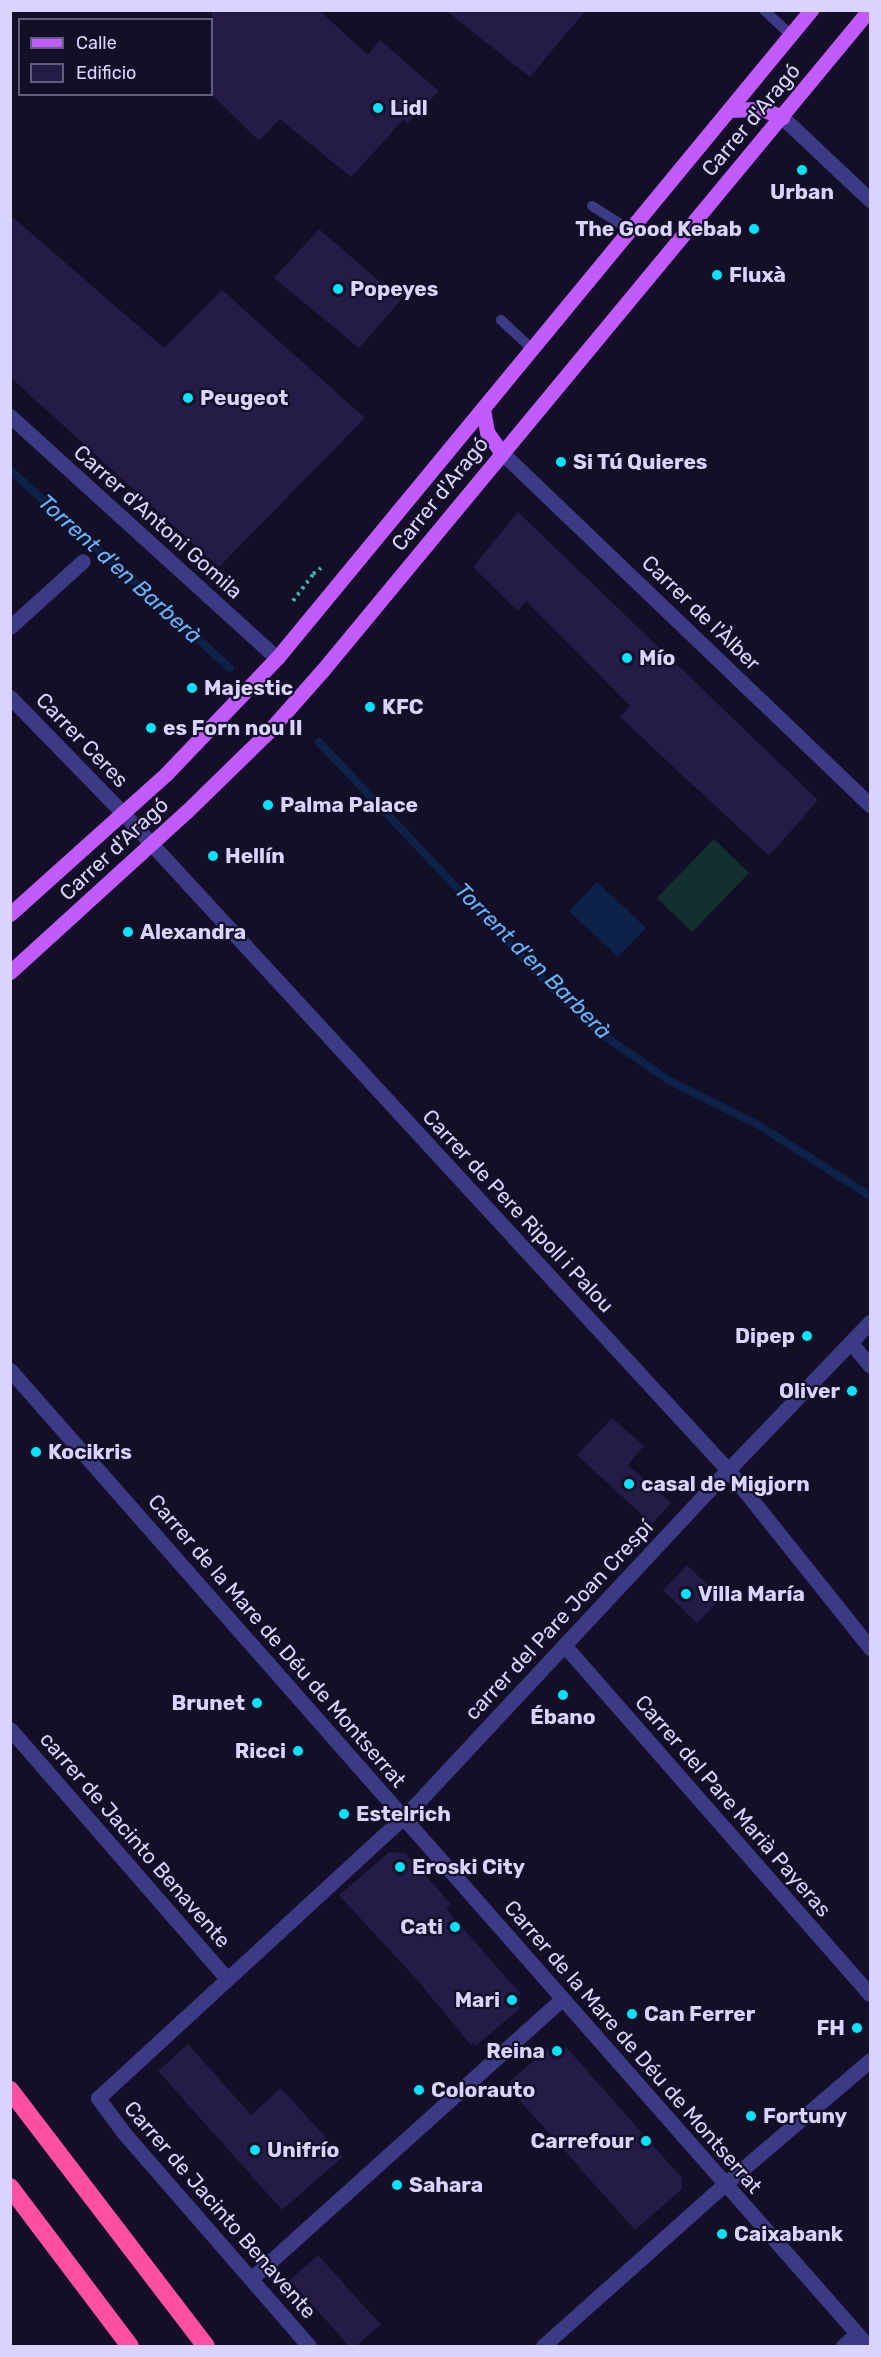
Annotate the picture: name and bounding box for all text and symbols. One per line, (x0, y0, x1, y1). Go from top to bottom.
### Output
legend (18, 18, 213, 96)
text: Calle (76, 32, 117, 54)
street label: Carrer d'Aragó (696, 58, 806, 182)
text: Edificio (76, 62, 136, 84)
place label: Lidl (390, 95, 428, 121)
marker: Lidl (371, 101, 385, 115)
marker: Urban (795, 163, 809, 177)
place label: Urban (770, 179, 834, 205)
place label: The Good Kebab (575, 216, 742, 242)
marker: The Good Kebab (747, 222, 761, 236)
place label: Fluxà (729, 262, 786, 288)
marker: Fluxà (710, 268, 724, 282)
place label: Popeyes (350, 276, 438, 302)
marker: Popeyes (331, 282, 345, 296)
place label: Peugeot (200, 385, 288, 411)
marker: Peugeot (181, 391, 195, 405)
street label: Carrer d'Aragó (386, 432, 494, 556)
street label: Carrer d'Antoni Gomila (68, 440, 248, 604)
place label: Si Tú Quieres (573, 449, 708, 475)
marker: Si Tú Quieres (554, 455, 568, 469)
water label: Torrent d'en Barberà (33, 489, 207, 649)
street label: Carrer de l'Àlber (636, 550, 766, 676)
place label: Mío (639, 645, 675, 671)
marker: Mío (620, 651, 634, 665)
place label: Majestic (204, 675, 293, 701)
marker: Majestic (185, 681, 199, 695)
street label: Carrer Ceres (30, 687, 134, 793)
place label: KFC (382, 694, 424, 720)
marker: KFC (363, 700, 377, 714)
place label: es Forn nou II (163, 715, 303, 741)
marker: es Forn nou II (144, 721, 158, 735)
street label: Carrer d'Aragó (54, 792, 174, 906)
place label: Palma Palace (280, 792, 418, 818)
marker: Palma Palace (261, 798, 275, 812)
place label: Hellín (225, 843, 285, 869)
marker: Hellín (206, 849, 220, 863)
water label: Torrent d'en Barberà (449, 877, 617, 1045)
place label: Alexandra (140, 919, 246, 945)
marker: Alexandra (121, 925, 135, 939)
street label: Carrer de Pere Ripoll i Palou (417, 1104, 619, 1318)
place label: Dipep (735, 1323, 795, 1349)
marker: Dipep (800, 1329, 814, 1343)
place label: Oliver (779, 1378, 840, 1404)
marker: Oliver (845, 1384, 859, 1398)
place label: Kocikris (48, 1439, 132, 1465)
marker: Kocikris (29, 1445, 43, 1459)
place label: casal de Migjorn (641, 1471, 810, 1497)
marker: casal de Migjorn (622, 1477, 636, 1491)
street label: Carrer de la Mare de Déu de Montserrat (143, 1489, 411, 1793)
street label: carrer del Pare Joan Crespí (460, 1515, 658, 1725)
place label: Villa María (698, 1581, 805, 1607)
marker: Villa María (679, 1587, 693, 1601)
marker: Ébano (556, 1688, 570, 1702)
place label: Brunet (171, 1690, 245, 1716)
street label: Carrer del Pare Marià Payeras (630, 1690, 836, 1922)
marker: Brunet (250, 1696, 264, 1710)
place label: Ébano (530, 1704, 596, 1730)
street label: carrer de Jacinto Benavente (34, 1727, 236, 1953)
place label: Ricci (235, 1738, 286, 1764)
marker: Ricci (291, 1744, 305, 1758)
place label: Estelrich (356, 1801, 451, 1827)
marker: Estelrich (337, 1807, 351, 1821)
place label: Eroski City (412, 1854, 525, 1880)
marker: Eroski City (393, 1860, 407, 1874)
street label: Carrer de la Mare de Déu de Montserrat (499, 1895, 767, 2199)
place label: Cati (400, 1914, 443, 1940)
marker: Cati (448, 1920, 462, 1934)
place label: Mari (455, 1987, 500, 2013)
marker: Mari (505, 1993, 519, 2007)
place label: Can Ferrer (644, 2001, 755, 2027)
marker: Can Ferrer (625, 2007, 639, 2021)
place label: FH (816, 2015, 845, 2041)
marker: FH (850, 2021, 864, 2035)
place label: Reina (486, 2038, 545, 2064)
marker: Reina (550, 2044, 564, 2058)
place label: Colorauto (431, 2077, 535, 2103)
marker: Colorauto (412, 2083, 426, 2097)
street label: Carrer de Jacinto Benavente (118, 2096, 322, 2324)
place label: Fortuny (763, 2103, 847, 2129)
marker: Fortuny (744, 2109, 758, 2123)
place label: Carrefour (531, 2128, 634, 2154)
marker: Carrefour (639, 2134, 653, 2148)
place label: Unifrío (267, 2137, 339, 2163)
marker: Unifrío (248, 2143, 262, 2157)
place label: Sahara (409, 2172, 483, 2198)
marker: Sahara (390, 2178, 404, 2192)
place label: Caixabank (734, 2221, 843, 2247)
marker: Caixabank (715, 2227, 729, 2241)

